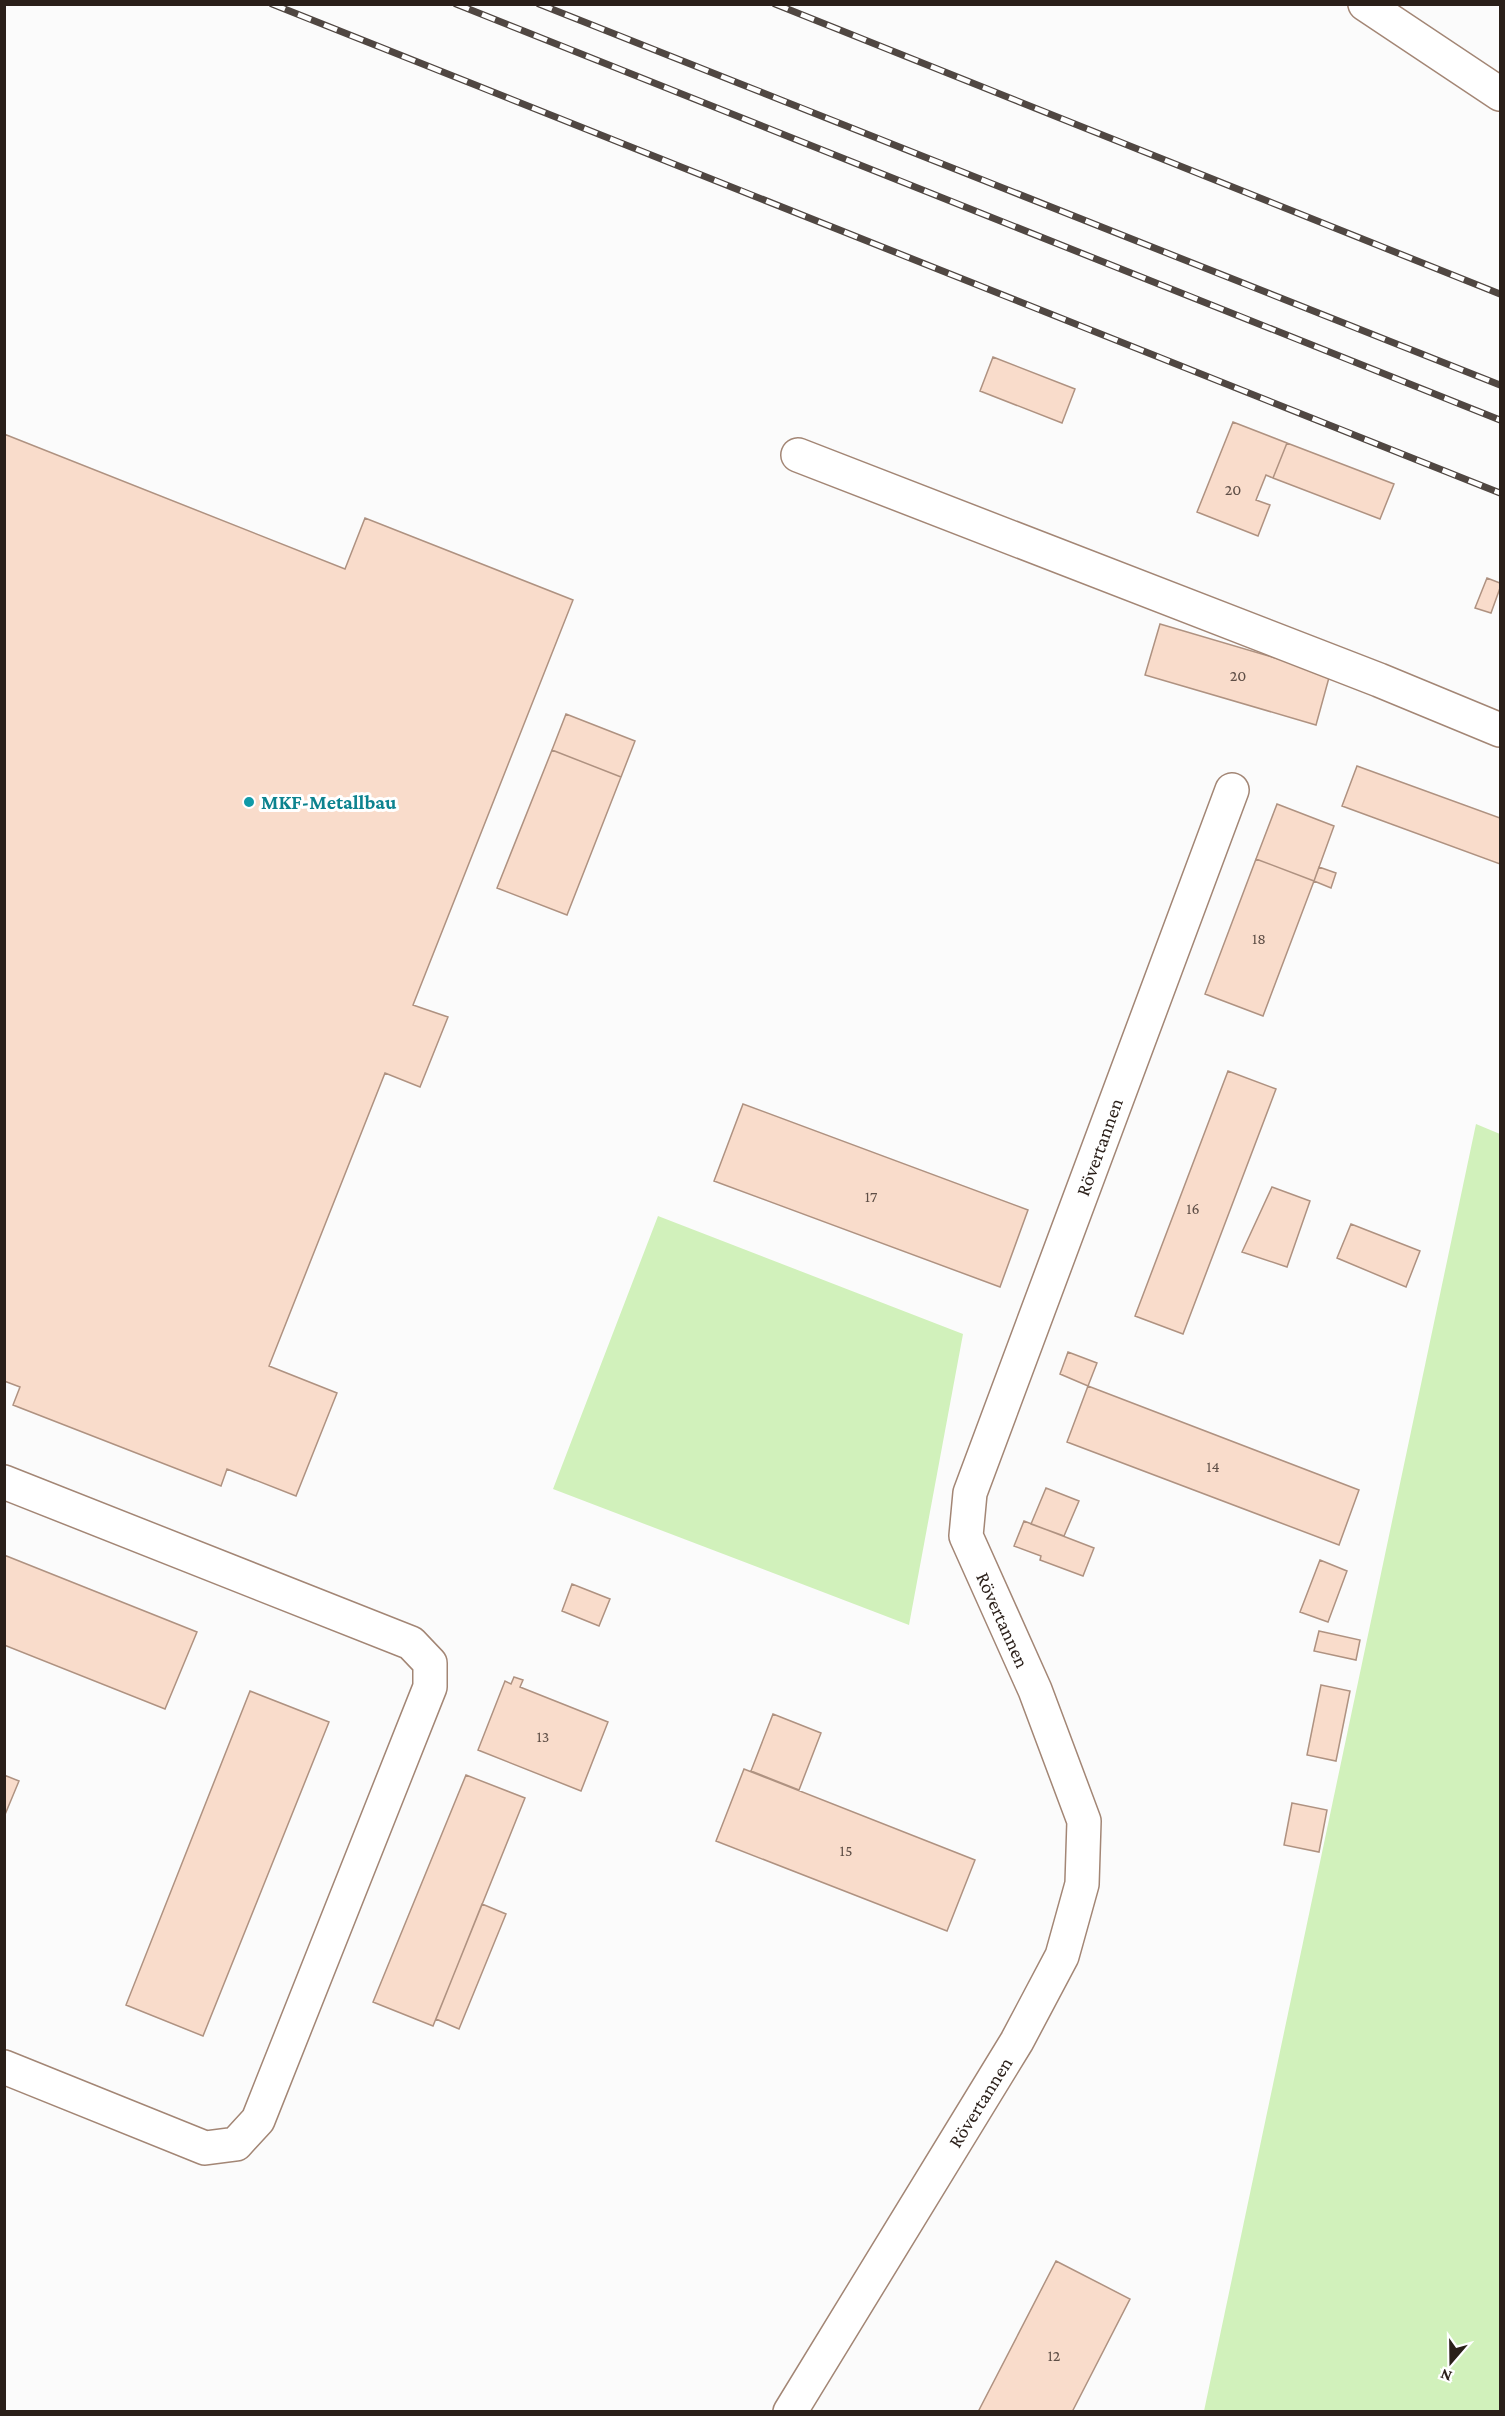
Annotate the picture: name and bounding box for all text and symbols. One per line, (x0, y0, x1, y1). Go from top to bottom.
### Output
house number: 20 (1225, 481, 1241, 498)
house number: 20 (1230, 667, 1246, 684)
place label: MKF-Metallbau (261, 791, 397, 813)
marker: MKF-Metallbau (242, 795, 256, 809)
house number: 18 (1252, 930, 1266, 947)
street label: Rövertannen (1071, 1095, 1127, 1199)
house number: 17 (865, 1188, 878, 1205)
house number: 16 (1186, 1200, 1200, 1217)
house number: 14 (1206, 1458, 1220, 1475)
street label: Rövertannen (972, 1569, 1034, 1672)
house number: 13 (537, 1728, 549, 1745)
house number: 15 (840, 1842, 852, 1859)
street label: Rövertannen (944, 2053, 1017, 2151)
north arrow (1421, 2332, 1481, 2392)
house number: 12 (1048, 2347, 1061, 2364)
text: N (1438, 2366, 1454, 2385)

